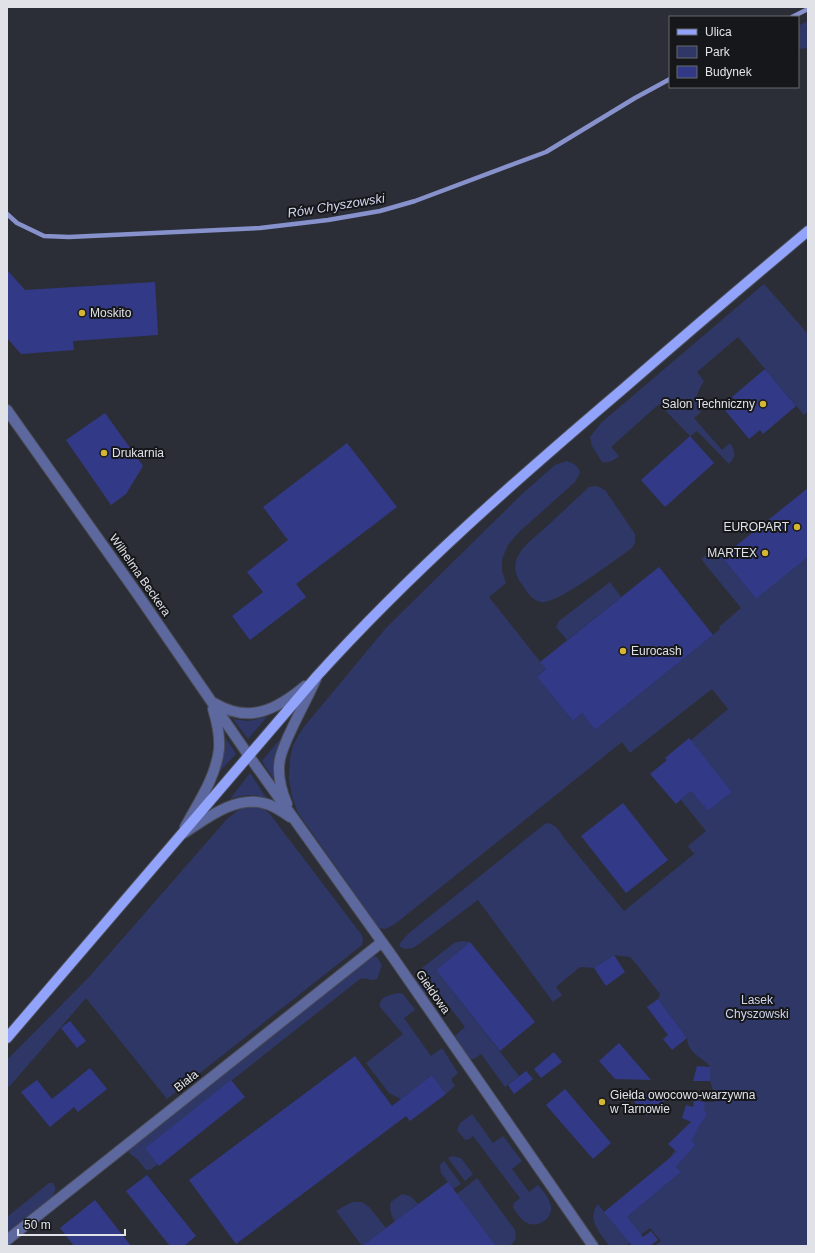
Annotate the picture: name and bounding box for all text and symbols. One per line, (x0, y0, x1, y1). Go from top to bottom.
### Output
legend (669, 16, 799, 88)
text: Ulica (705, 25, 732, 39)
text: Park (705, 45, 731, 59)
text: Budynek (705, 65, 753, 79)
water label: Rów Chyszowski (286, 190, 387, 221)
place label: Moskito (90, 306, 132, 320)
marker: Moskito (77, 308, 87, 318)
place label: Salon Techniczny (662, 397, 755, 411)
marker: Salon Techniczny (758, 399, 768, 409)
place label: Drukarnia (112, 446, 164, 460)
marker: Drukarnia (99, 448, 109, 458)
place label: EUROPART (723, 520, 790, 534)
marker: EUROPART (792, 522, 802, 532)
street label: Wilhelma Beckera (107, 531, 174, 619)
place label: MARTEX (707, 546, 757, 560)
marker: MARTEX (760, 548, 770, 558)
place label: Eurocash (631, 644, 682, 658)
marker: Eurocash (618, 646, 628, 656)
street label: Giełdowa (413, 967, 453, 1017)
park label: Lasek Chyszowski (725, 993, 789, 1021)
street label: Biała (171, 1067, 201, 1095)
place label: Giełda owocowo-warzywna w Tarnowie (609, 1088, 756, 1116)
marker: Giełda owocowo-warzywna w Tarnowie (597, 1097, 607, 1107)
scale bar (18, 1211, 125, 1237)
text: 50 m (24, 1218, 51, 1232)

